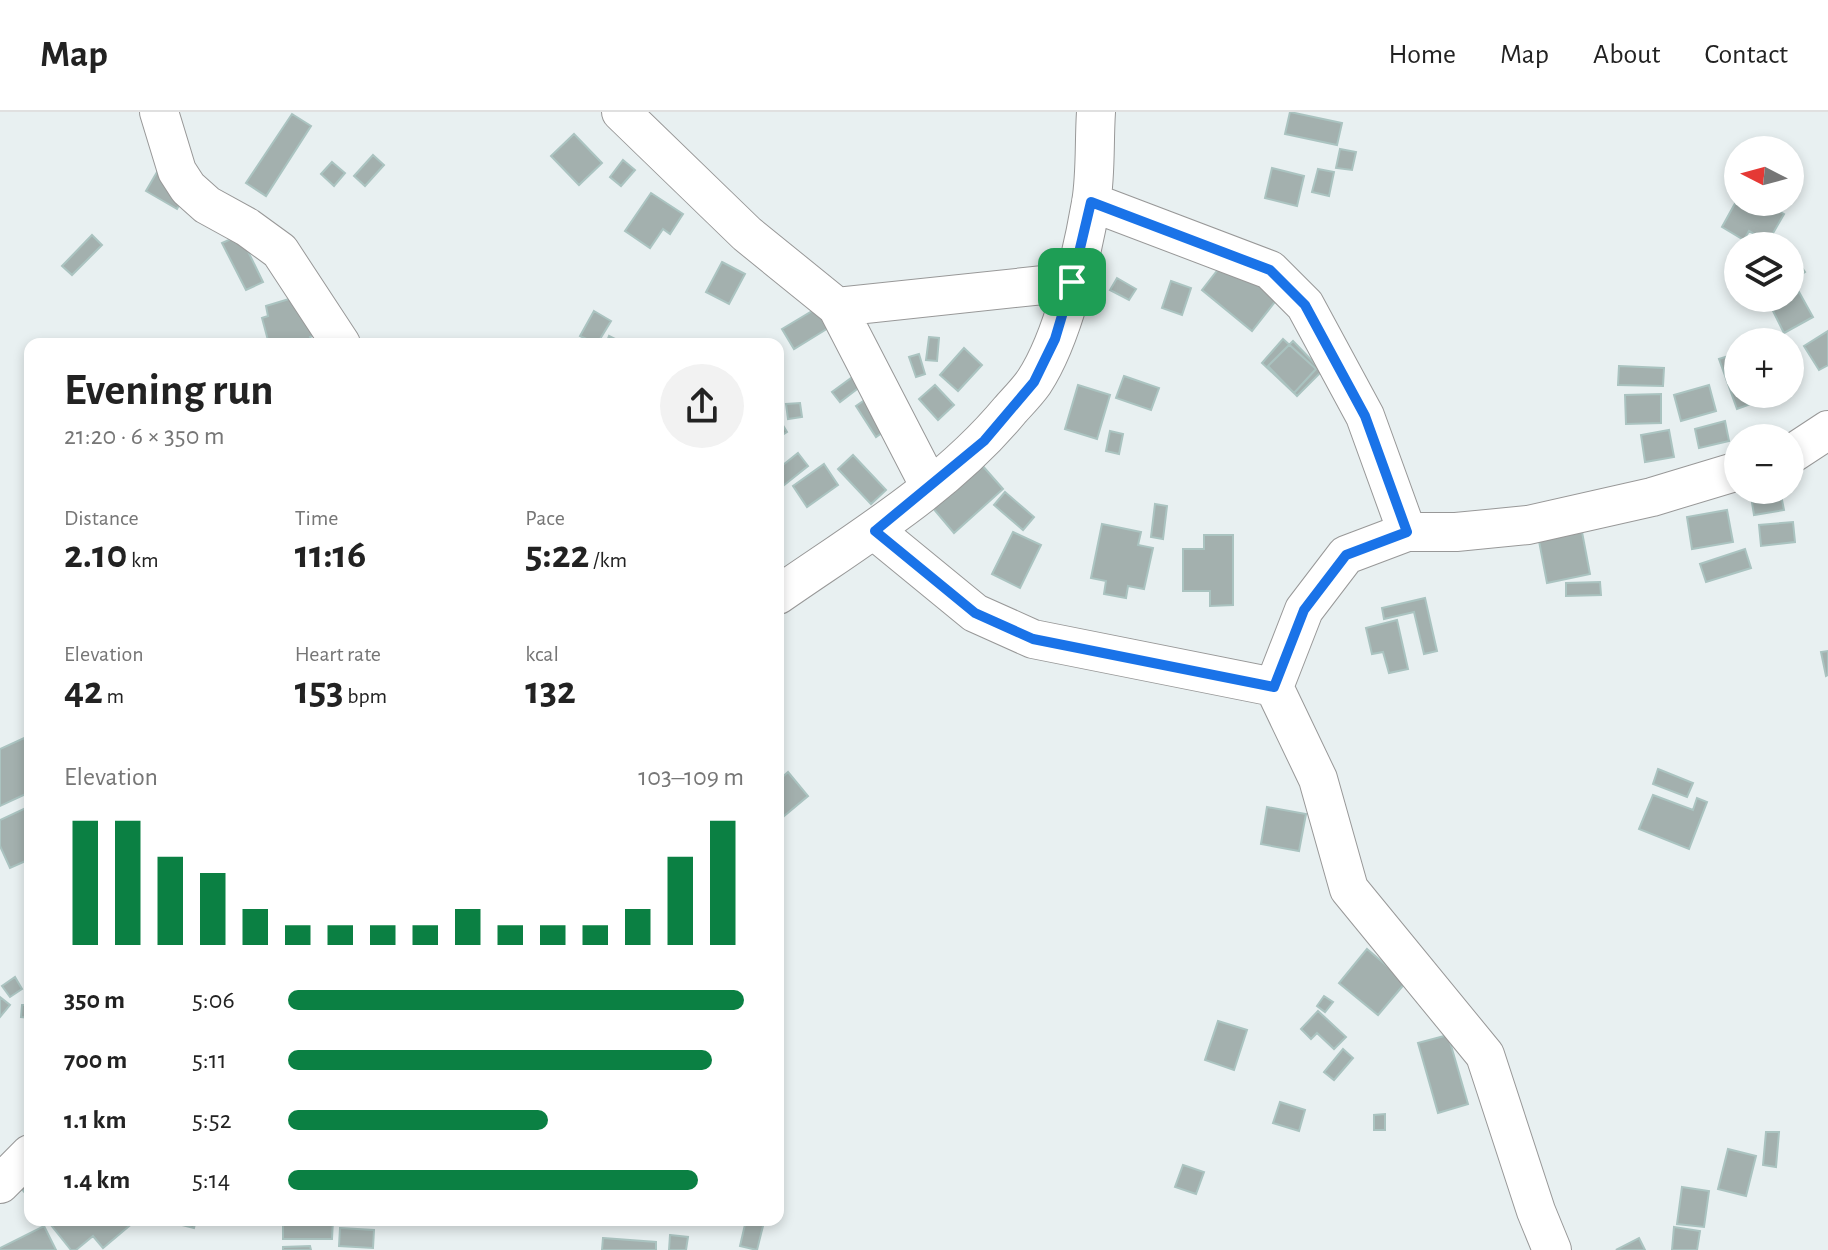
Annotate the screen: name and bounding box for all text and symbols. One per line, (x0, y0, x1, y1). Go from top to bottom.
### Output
text: Map (40, 36, 108, 74)
text: Home (1389, 41, 1456, 69)
text: Map (1500, 41, 1549, 69)
text: About (1593, 41, 1661, 69)
text: Contact (1705, 41, 1788, 69)
north arrow (1724, 136, 1804, 216)
map controls (1724, 136, 1804, 504)
button: layers (1724, 232, 1804, 312)
pin (1038, 248, 1106, 316)
icon: arrive (1050, 260, 1094, 304)
button: + (1724, 328, 1804, 408)
button: share (660, 364, 744, 448)
text: Evening run (64, 369, 273, 413)
text: 21:20 · 6 × 350 m (64, 423, 225, 449)
button: − (1724, 424, 1804, 504)
text: Distance (64, 507, 139, 529)
text: Time (295, 507, 339, 529)
text: Pace (525, 507, 565, 529)
text: 2.10 (64, 535, 127, 575)
text: 11:16 (295, 535, 366, 575)
text: 5:22 (525, 535, 589, 575)
text: km (127, 549, 159, 571)
text: /km (589, 549, 627, 571)
text: Elevation (64, 643, 144, 665)
text: Heart rate (295, 643, 381, 665)
text: kcal (525, 643, 559, 665)
text: 42 (64, 671, 103, 711)
text: 153 (295, 671, 344, 711)
text: 132 (525, 671, 576, 711)
text: m (103, 685, 124, 707)
text: bpm (344, 685, 387, 707)
text: Elevation (64, 764, 158, 790)
text: 103–109 m (638, 764, 744, 790)
text: 350 m (64, 987, 125, 1013)
text: 5:06 (192, 987, 235, 1013)
text: 700 m (64, 1047, 127, 1073)
text: 5:11 (192, 1047, 227, 1073)
text: 1.1 km (64, 1107, 126, 1133)
text: 5:52 (192, 1107, 232, 1133)
text: 1.4 km (64, 1167, 130, 1193)
text: 5:14 (192, 1167, 230, 1193)

